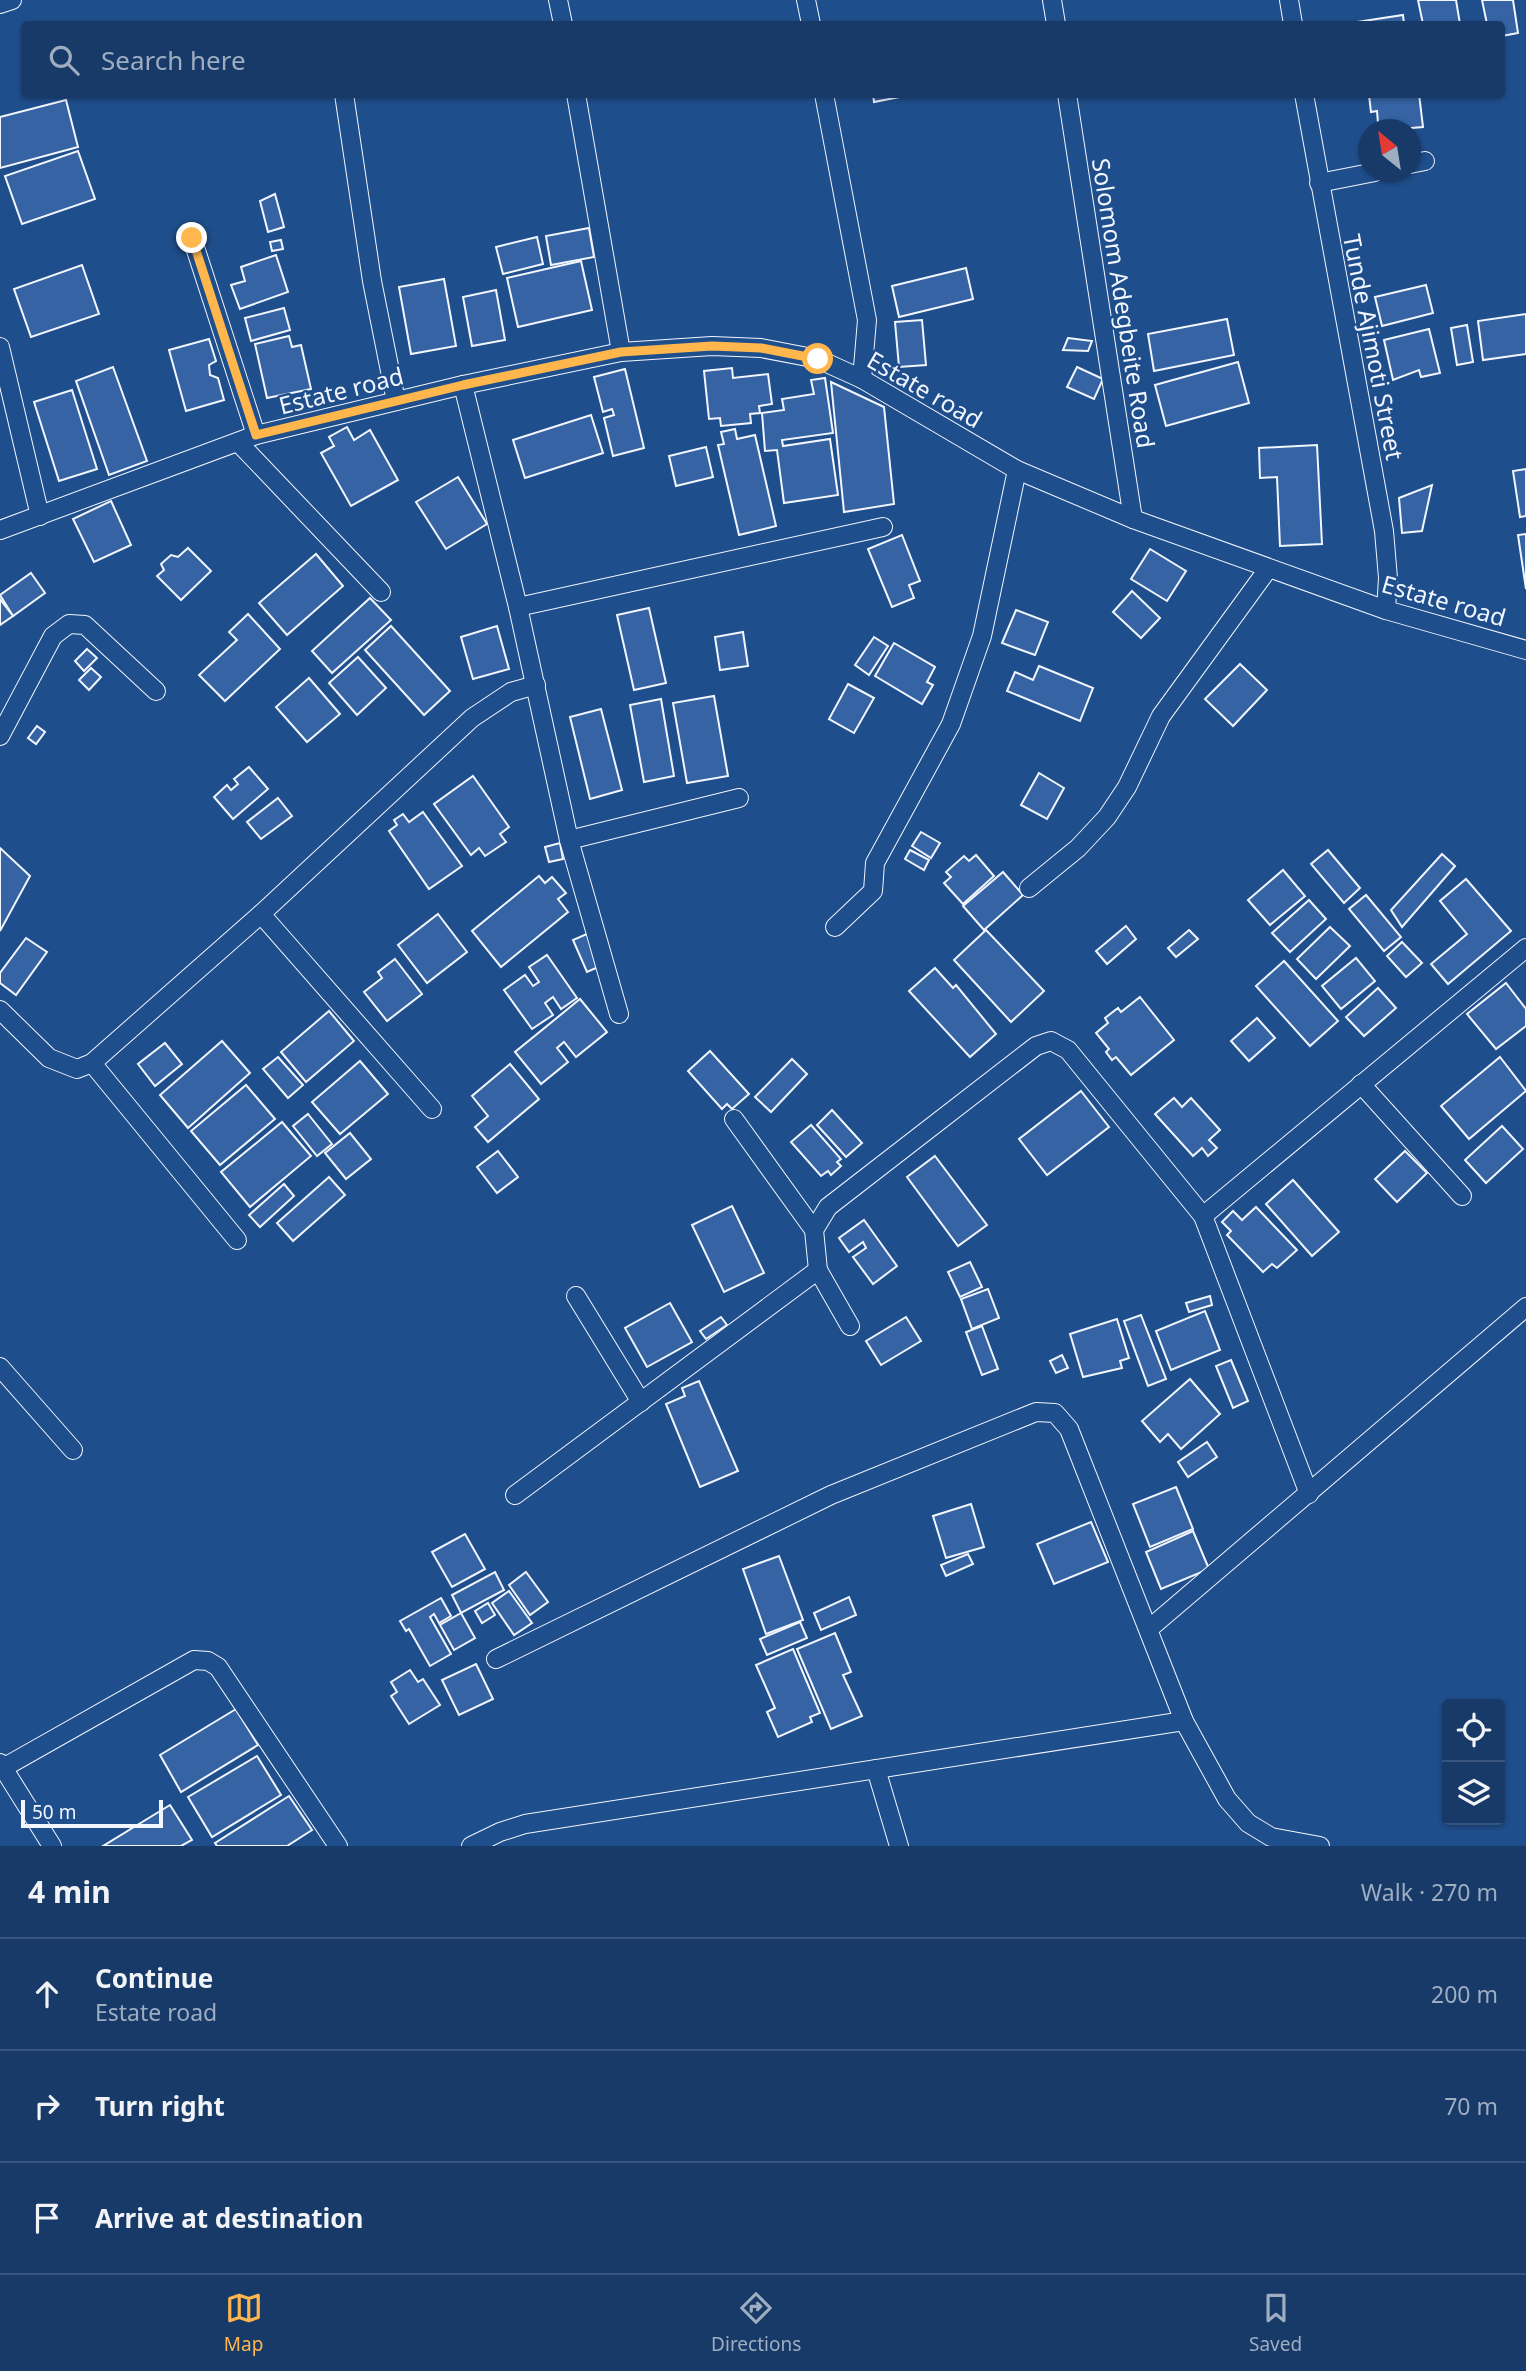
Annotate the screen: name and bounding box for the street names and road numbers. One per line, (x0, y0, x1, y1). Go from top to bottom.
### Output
street label: Solomom Adegbeite Road (1085, 156, 1163, 450)
street label: Tunde Ajimoti Street (1336, 231, 1412, 463)
street label: Estate road (862, 343, 988, 435)
street label: Estate road (275, 359, 407, 421)
street label: Estate road (1378, 567, 1510, 633)

